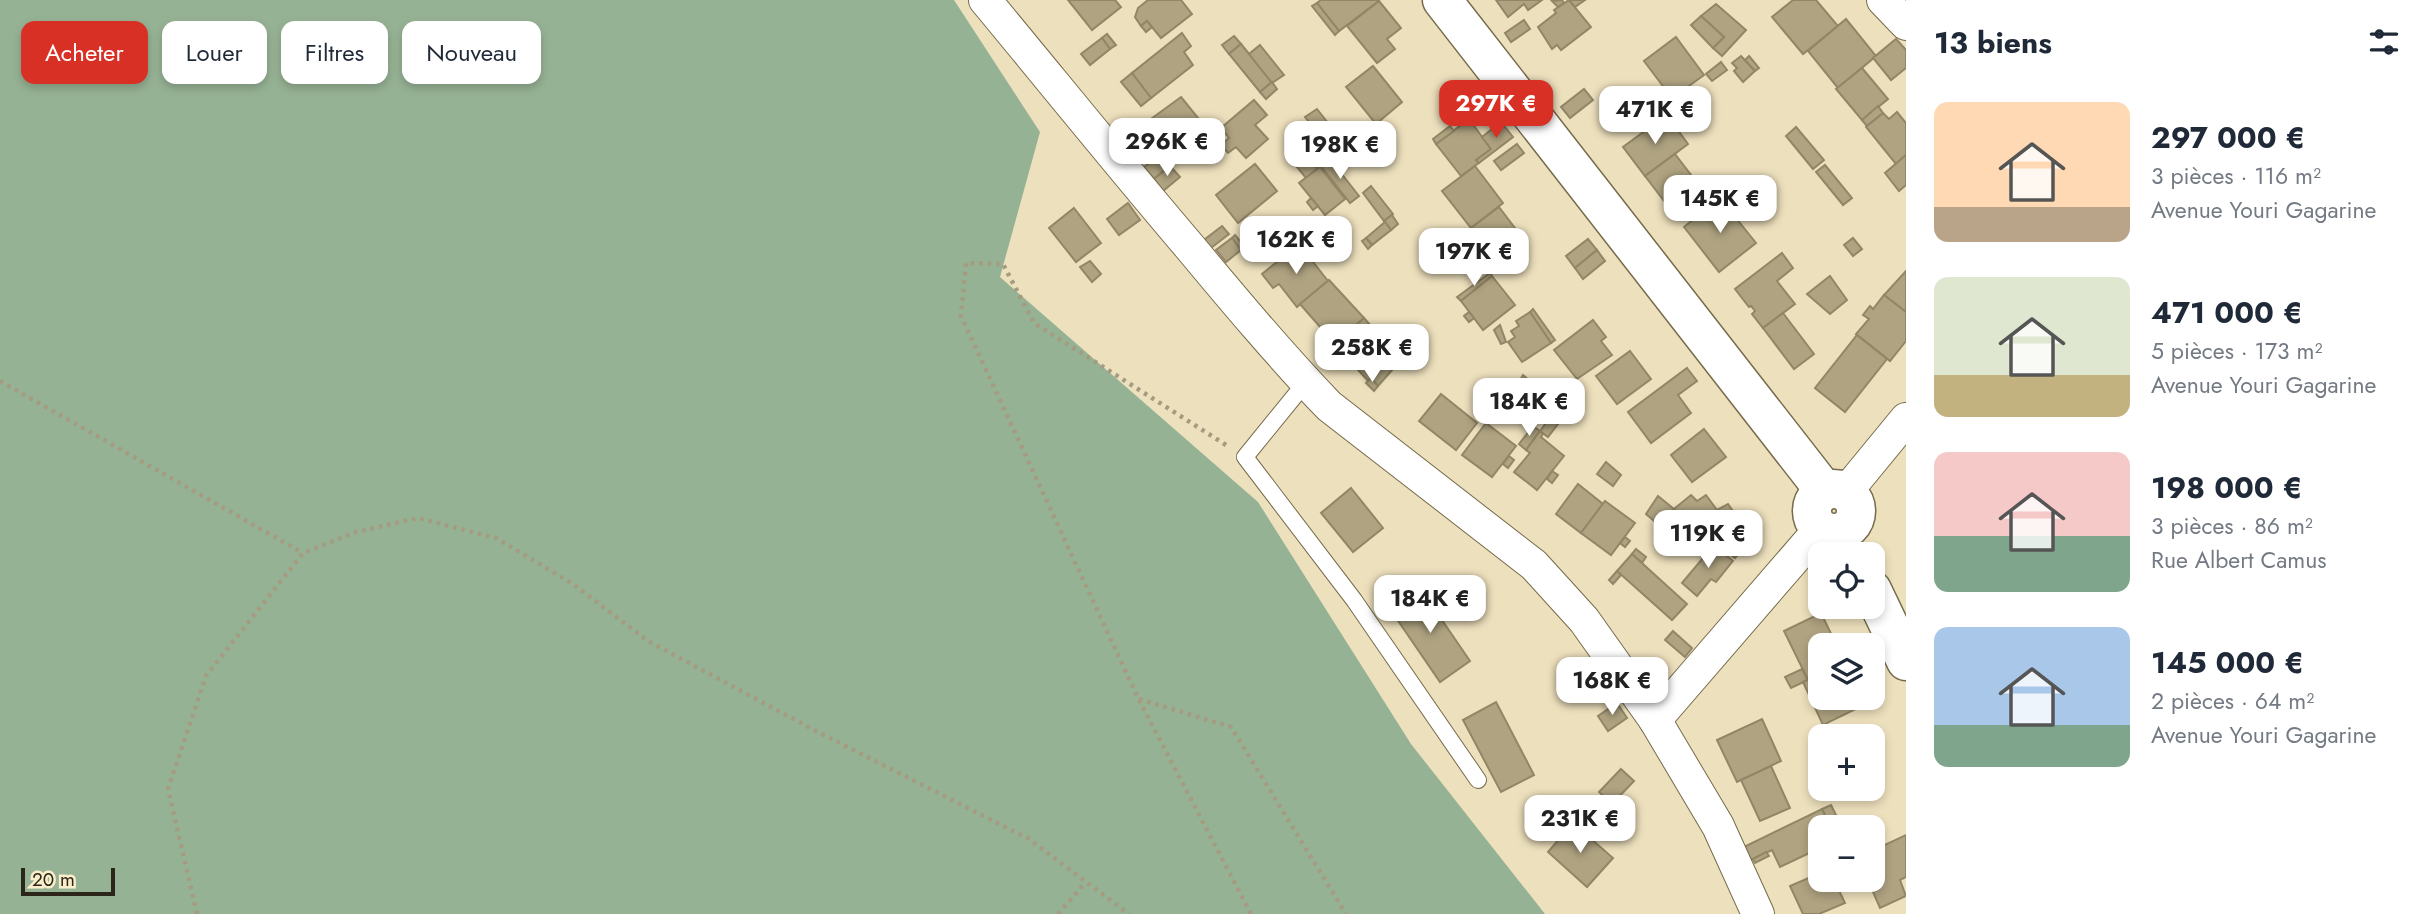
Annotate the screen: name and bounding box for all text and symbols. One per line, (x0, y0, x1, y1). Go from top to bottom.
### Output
chip: Acheter (21, 21, 148, 84)
chip: Louer (162, 21, 267, 84)
chip: Filtres (281, 21, 388, 84)
chip: Nouveau (402, 21, 541, 84)
text: 13 biens (1934, 21, 2052, 64)
icon: filters (2365, 23, 2403, 61)
pin: 297K € (1439, 80, 1553, 140)
text: 297K € (1455, 86, 1537, 120)
pin: 471K € (1598, 86, 1712, 146)
text: 471K € (1615, 92, 1695, 126)
text: 297 000 € (2151, 116, 2305, 159)
pin: 296K € (1110, 118, 1224, 178)
pin: 198K € (1283, 122, 1397, 181)
text: 296K € (1125, 124, 1209, 158)
text: 198K € (1300, 127, 1380, 161)
icon: home (1990, 130, 2074, 214)
text: 3 pièces · 116 m² (2151, 159, 2321, 193)
pin: 145K € (1663, 176, 1777, 235)
text: 145K € (1680, 181, 1760, 215)
text: Avenue Youri Gagarine (2151, 193, 2376, 227)
pin: 162K € (1239, 216, 1353, 276)
text: 162K € (1256, 222, 1336, 256)
pin: 197K € (1417, 229, 1531, 288)
text: 197K € (1435, 234, 1513, 268)
text: 471 000 € (2151, 291, 2303, 334)
icon: home (1990, 305, 2074, 389)
pin: 258K € (1315, 324, 1429, 384)
text: 258K € (1331, 330, 1413, 364)
text: 5 pièces · 173 m² (2151, 334, 2322, 368)
text: Avenue Youri Gagarine (2151, 368, 2376, 402)
pin: 184K € (1472, 378, 1586, 438)
text: 184K € (1489, 384, 1569, 418)
text: 198 000 € (2151, 466, 2302, 509)
icon: home (1990, 480, 2074, 564)
text: 3 pièces · 86 m² (2151, 509, 2313, 543)
pin: 119K € (1651, 510, 1765, 570)
text: 119K € (1670, 516, 1746, 550)
map controls (1808, 542, 1885, 892)
button: locate (1808, 542, 1885, 619)
text: Rue Albert Camus (2151, 543, 2327, 577)
pin: 184K € (1373, 576, 1487, 635)
text: 184K € (1390, 581, 1470, 615)
button: layers (1808, 633, 1885, 710)
text: 145 000 € (2151, 641, 2304, 684)
icon: home (1990, 655, 2074, 739)
pin: 168K € (1555, 658, 1669, 717)
text: 168K € (1572, 663, 1652, 697)
text: 2 pièces · 64 m² (2151, 684, 2314, 718)
text: Avenue Youri Gagarine (2151, 718, 2376, 752)
button: + (1808, 724, 1885, 801)
pin: 231K € (1523, 796, 1637, 855)
text: 231K € (1540, 801, 1620, 835)
button: − (1808, 815, 1885, 892)
scale bar (21, 865, 116, 897)
text: 20 m (32, 866, 75, 893)

